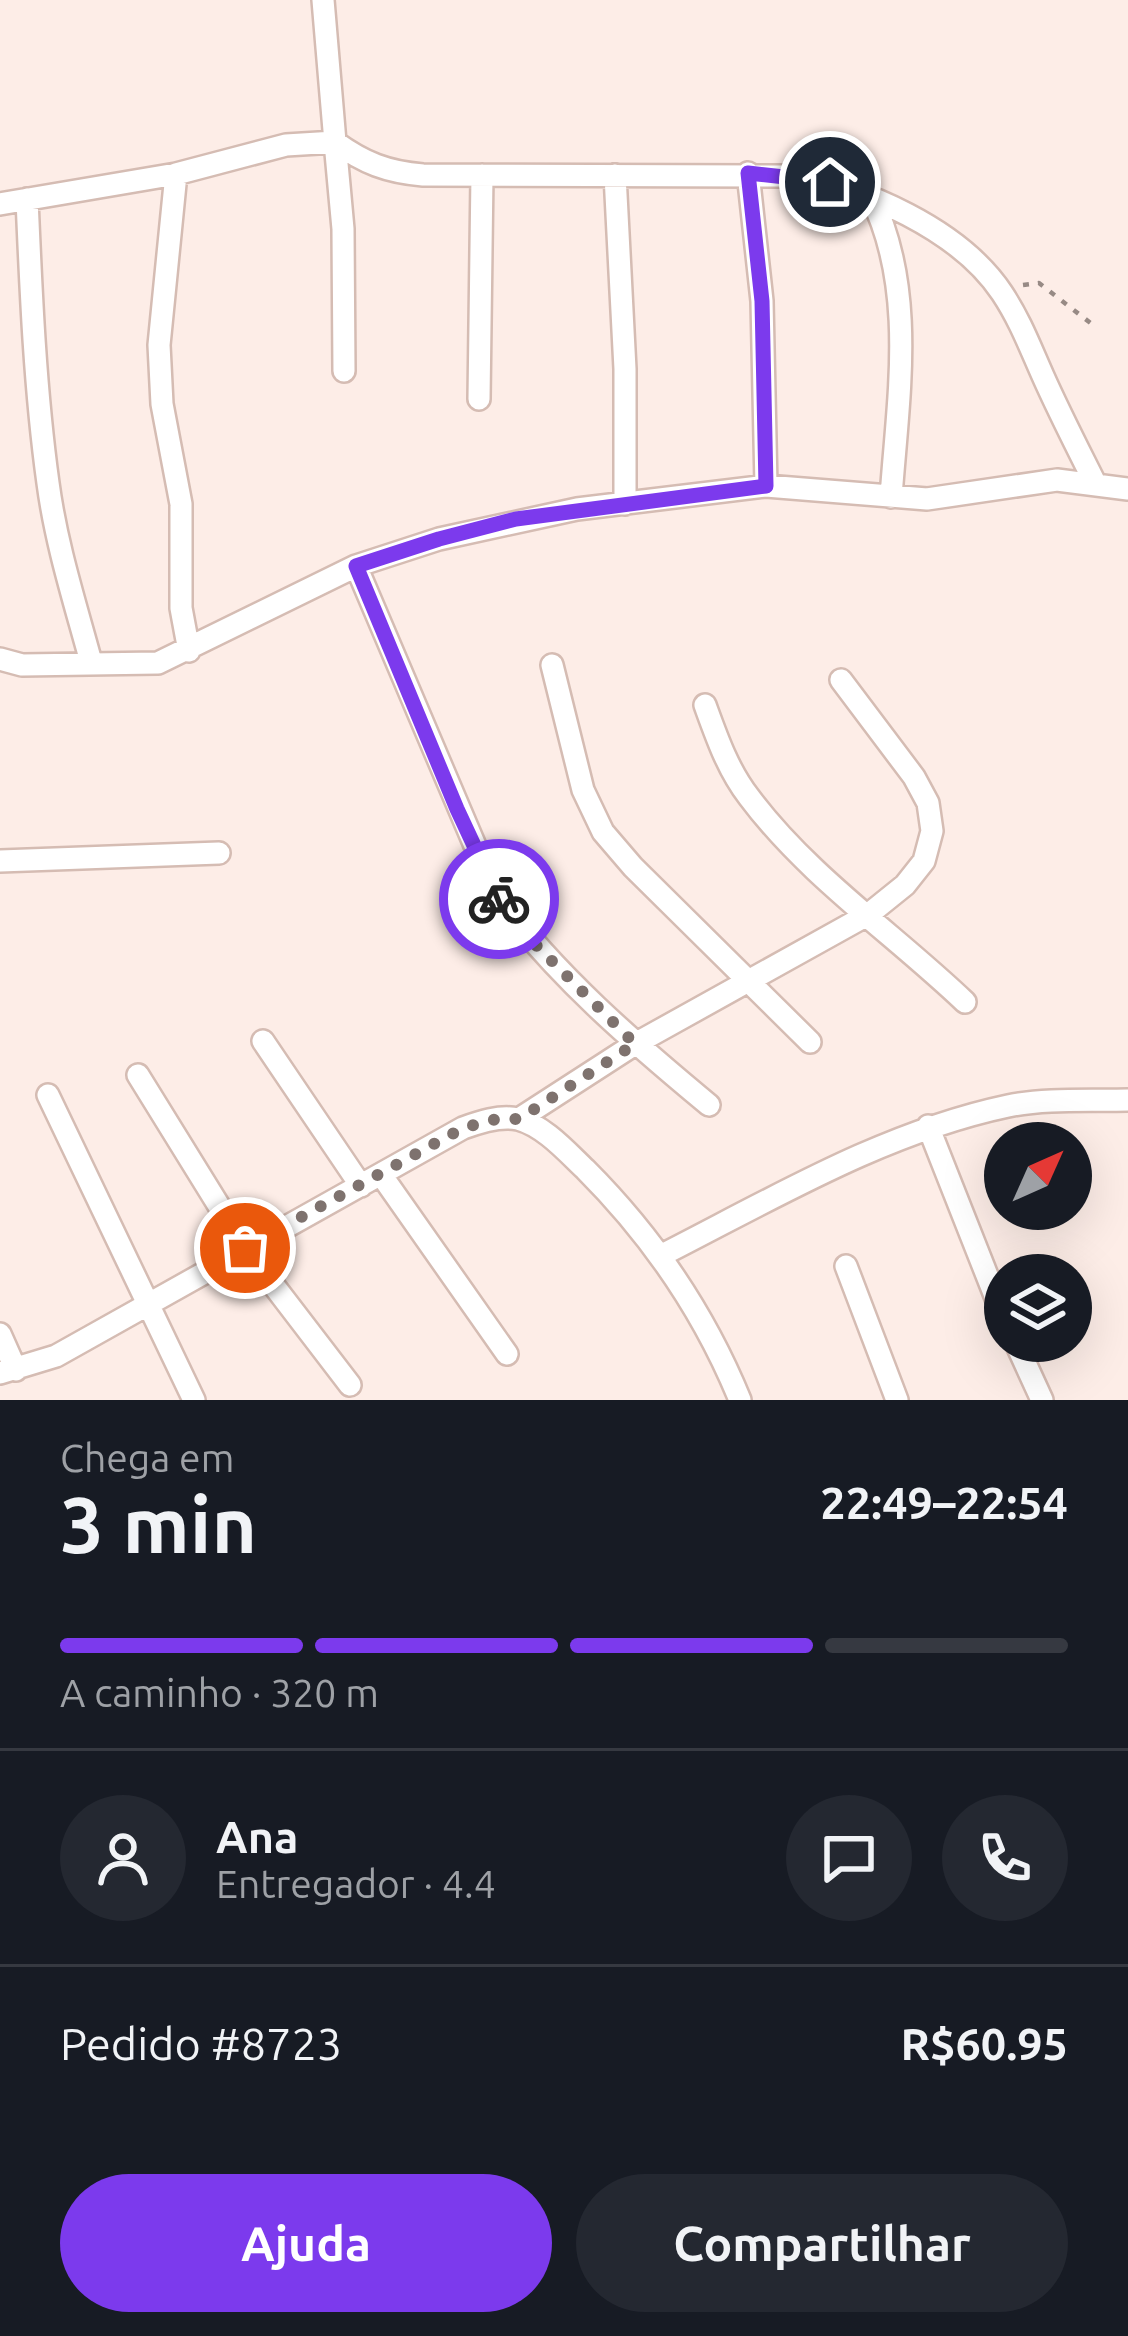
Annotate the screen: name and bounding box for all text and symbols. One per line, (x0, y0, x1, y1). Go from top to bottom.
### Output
pin (779, 131, 881, 233)
icon: home (797, 149, 863, 215)
courier (439, 839, 559, 959)
icon: bike (466, 866, 532, 932)
north arrow (984, 1122, 1092, 1230)
map controls (984, 1122, 1092, 1362)
pin (194, 1197, 296, 1299)
icon: bag (212, 1215, 278, 1281)
button: layers (984, 1254, 1092, 1362)
text: Chega em (60, 1436, 234, 1479)
text: 22:49–22:54 (820, 1477, 1068, 1528)
text: 3 min (60, 1480, 257, 1568)
text: A caminho · 320 m (60, 1671, 379, 1714)
button: person (60, 1795, 186, 1921)
button: chat (786, 1795, 912, 1921)
button: phone (942, 1795, 1068, 1921)
text: Ana (216, 1811, 298, 1862)
text: Entregador · 4.4 (216, 1862, 496, 1905)
text: Pedido #8723 (60, 2018, 342, 2069)
text: R$60.95 (901, 2018, 1068, 2069)
button: Ajuda (60, 2174, 552, 2312)
button: Compartilhar (576, 2174, 1068, 2312)

